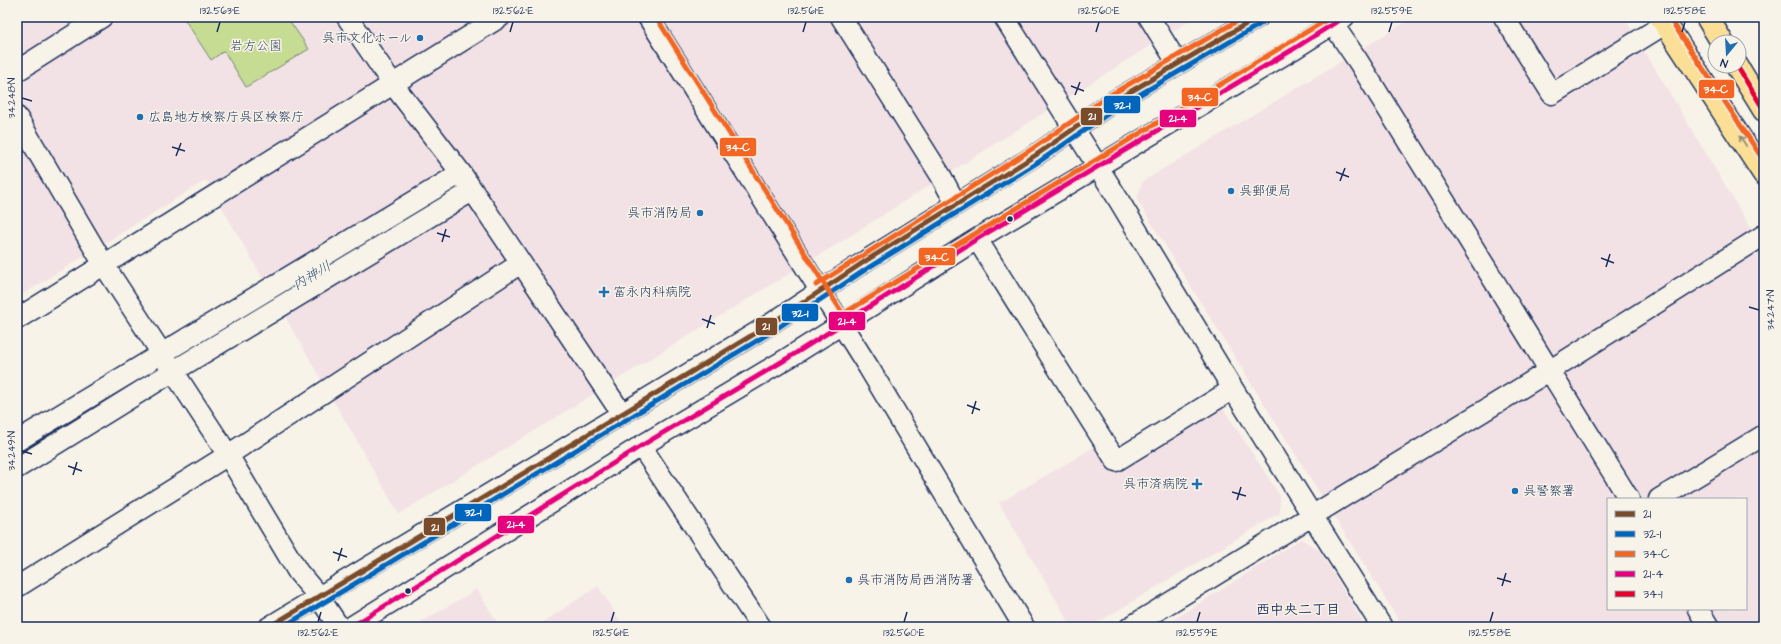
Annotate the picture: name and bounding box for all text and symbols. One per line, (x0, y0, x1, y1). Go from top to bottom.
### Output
text: 132.563°E (200, 4, 240, 18)
text: 132.562°E (493, 4, 533, 18)
text: 132.561°E (788, 4, 824, 18)
text: 132.560°E (1078, 4, 1120, 18)
text: 132.559°E (1371, 4, 1413, 18)
text: 132.558°E (1664, 4, 1706, 18)
place label: 呉市文化ホール (322, 29, 412, 47)
marker: 呉市文化ホール (415, 33, 425, 43)
north arrow (1707, 34, 1747, 74)
park label: 岩方公園 (230, 37, 282, 55)
text: N (1718, 55, 1730, 71)
text: 34.248°N (5, 78, 19, 118)
line badge: 34-C (1698, 79, 1735, 99)
text: 34-C (1703, 82, 1728, 97)
line badge: 34-C (1181, 87, 1219, 107)
text: 34-C (1187, 90, 1212, 105)
line badge: 32-1 (1103, 95, 1141, 114)
text: 32-1 (1113, 98, 1131, 113)
line badge: 21 (1080, 107, 1103, 126)
place label: 広島地方検察庁呉区検察庁 (148, 108, 304, 126)
text: 21 (1087, 109, 1096, 124)
line badge: 21-4 (1159, 109, 1197, 128)
text: 21-4 (1168, 111, 1188, 126)
marker: 広島地方検察庁呉区検察庁 (135, 112, 145, 122)
one-way arrow (1738, 135, 1746, 147)
line badge: 34-C (719, 137, 757, 157)
text: 34-C (725, 140, 750, 155)
place label: 呉郵便局 (1239, 182, 1291, 200)
marker: 呉郵便局 (1226, 186, 1236, 196)
place label: 呉市消防局 (627, 204, 692, 222)
marker: 呉市消防局 (695, 208, 705, 218)
unlabelled marker (1005, 214, 1015, 224)
line badge: 34-C (918, 247, 956, 266)
text: 34-C (924, 250, 949, 265)
water label: 内神川 (289, 257, 335, 295)
place label: 富永内科病院 (613, 283, 691, 301)
marker: 富永内科病院 (598, 286, 610, 298)
text: 34.247°N (1764, 290, 1778, 330)
line badge: 32-1 (781, 303, 819, 322)
text: 32-1 (791, 306, 809, 321)
line badge: 21-4 (828, 311, 866, 331)
text: 21-4 (837, 314, 857, 329)
line badge: 21 (755, 317, 778, 336)
text: 21 (761, 319, 770, 334)
text: 34.249°N (5, 431, 19, 471)
place label: 呉市済病院 (1123, 475, 1188, 493)
marker: 呉市済病院 (1191, 478, 1203, 490)
place label: 呉警察署 (1523, 482, 1575, 500)
marker: 呉警察署 (1510, 486, 1520, 496)
legend (1607, 498, 1747, 610)
line badge: 32-1 (454, 503, 492, 522)
text: 32-1 (464, 505, 482, 520)
text: 21 (1643, 506, 1652, 523)
line badge: 21-4 (497, 515, 535, 534)
line badge: 21 (423, 517, 446, 536)
text: 21-4 (506, 517, 526, 532)
text: 21 (430, 520, 439, 535)
text: 32-1 (1643, 526, 1662, 543)
text: 34-C (1643, 546, 1670, 563)
text: 21-4 (1643, 566, 1663, 583)
place label: 呉市消防局西消防署 (857, 571, 974, 589)
marker: 呉市消防局西消防署 (844, 575, 854, 585)
unlabelled marker (403, 586, 413, 596)
text: 34-1 (1643, 586, 1663, 603)
district label: 西中央二丁目 (1256, 600, 1340, 620)
text: 132.562°E (298, 626, 338, 640)
text: 132.561°E (593, 626, 629, 640)
text: 132.560°E (883, 626, 925, 640)
text: 132.559°E (1176, 626, 1218, 640)
text: 132.558°E (1469, 626, 1511, 640)

